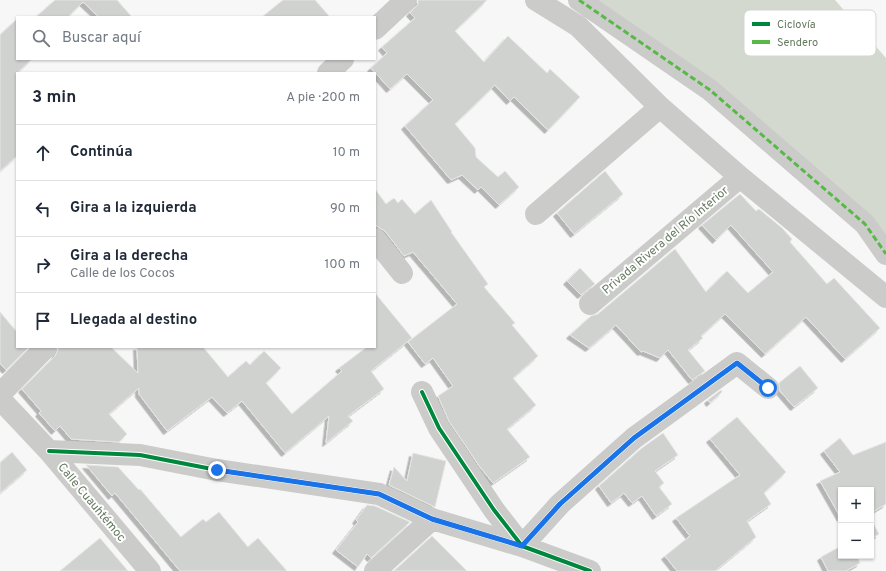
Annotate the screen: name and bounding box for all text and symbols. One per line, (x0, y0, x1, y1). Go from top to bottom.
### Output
legend (744, 10, 876, 56)
search box (16, 16, 376, 60)
text: Ciclovía (777, 18, 816, 32)
icon: search (30, 27, 52, 49)
text: Buscar aquí (62, 29, 141, 48)
text: Sendero (777, 36, 818, 50)
text: 3 min (32, 87, 76, 109)
text: A pie · 200 m (286, 90, 360, 106)
icon: ahead (32, 142, 54, 164)
text: Continúa (70, 143, 132, 162)
text: 10 m (333, 145, 360, 161)
street label: Privada Rivera del Río Interior (599, 183, 732, 298)
icon: left (32, 198, 54, 220)
text: Gira a la izquierda (70, 199, 197, 218)
text: 90 m (330, 201, 360, 217)
text: Gira a la derecha (70, 247, 188, 266)
icon: right (32, 254, 54, 276)
text: 100 m (324, 257, 360, 273)
text: Calle de los Cocos (70, 266, 175, 282)
icon: arrive (32, 310, 54, 332)
text: Llegada al destino (70, 311, 197, 330)
route start (759, 379, 777, 397)
street label: Calle Cuauhtémoc (54, 460, 129, 545)
route end (208, 461, 226, 479)
map controls (838, 487, 874, 559)
button: + (838, 487, 874, 523)
button: − (838, 523, 874, 559)

